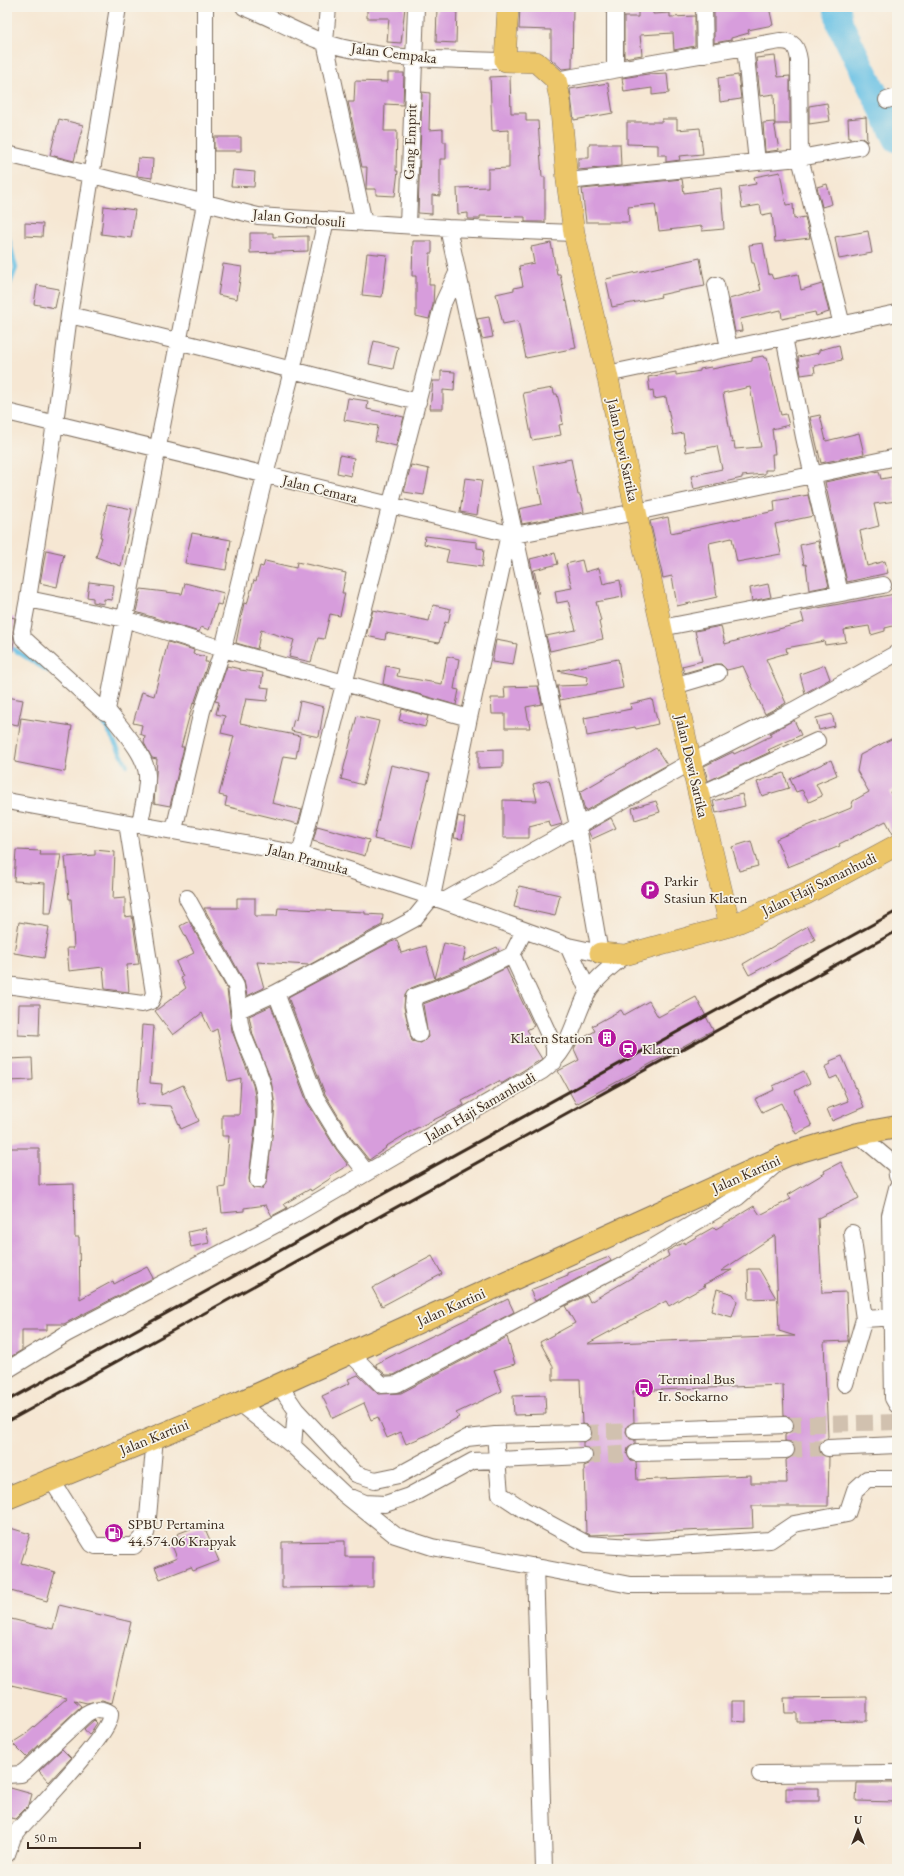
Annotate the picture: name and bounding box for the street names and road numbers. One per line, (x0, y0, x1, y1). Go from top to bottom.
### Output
street label: Jalan Cempaka (348, 38, 438, 67)
street label: Gang Emprit (399, 104, 420, 180)
street label: Jalan Gondosuli (250, 204, 346, 231)
street label: Jalan Dewi Sartika (603, 395, 644, 503)
street label: Jalan Cemara (279, 470, 360, 507)
street label: Jalan Dewi Sartika (671, 711, 714, 819)
street label: Jalan Pramuka (263, 838, 351, 878)
street label: Jalan Haji Samanhudi (757, 847, 879, 920)
street label: Jalan Haji Samanhudi (419, 1067, 539, 1147)
street label: Jalan Kartini (707, 1150, 783, 1198)
street label: Jalan Kartini (412, 1283, 488, 1331)
street label: Jalan Kartini (115, 1414, 191, 1460)

